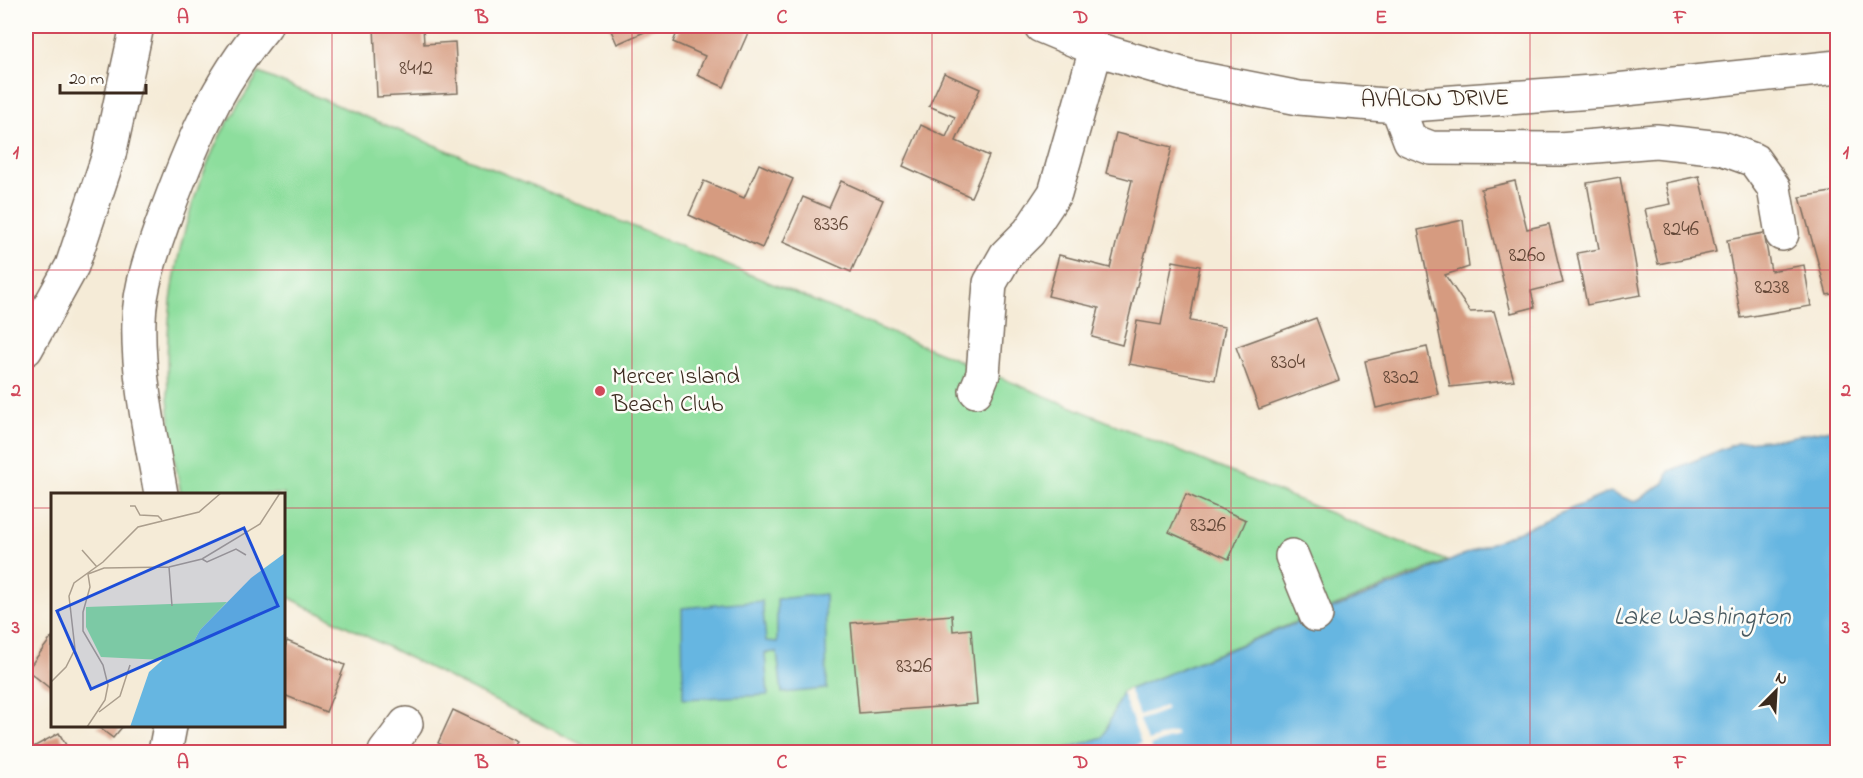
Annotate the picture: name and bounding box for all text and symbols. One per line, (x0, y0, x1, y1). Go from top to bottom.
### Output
text: A (177, 4, 189, 33)
text: B (474, 4, 489, 33)
text: C (777, 4, 788, 33)
text: D (1073, 4, 1088, 33)
text: E (1375, 4, 1387, 33)
text: F (1673, 4, 1687, 33)
house number: 8412 (399, 54, 433, 84)
scale bar (60, 57, 146, 95)
text: 20 m (69, 67, 104, 93)
street label: AVALON DRIVE (1360, 81, 1510, 119)
text: 1 (13, 139, 20, 168)
text: 1 (1843, 139, 1850, 168)
house number: 8336 (814, 210, 848, 240)
house number: 8246 (1663, 215, 1699, 245)
house number: 8260 (1509, 241, 1545, 271)
house number: 8238 (1755, 273, 1790, 303)
house number: 8304 (1271, 348, 1305, 378)
place label: Mercer Island Beach Club (611, 360, 740, 423)
house number: 8302 (1383, 363, 1419, 393)
text: 2 (10, 377, 21, 406)
text: 2 (1840, 377, 1851, 406)
marker: Mercer Island Beach Club (593, 384, 607, 398)
inset map (51, 493, 285, 727)
house number: 8326 (1190, 511, 1226, 541)
water label: Lake Washington (1613, 599, 1792, 637)
text: 3 (11, 614, 20, 643)
text: 3 (1841, 614, 1850, 643)
house number: 8326 (896, 652, 932, 682)
north arrow (1746, 661, 1806, 721)
text: N (1771, 666, 1791, 692)
text: A (177, 749, 189, 778)
text: B (474, 749, 489, 778)
text: C (777, 749, 788, 778)
text: D (1073, 749, 1088, 778)
text: E (1375, 749, 1387, 778)
text: F (1673, 749, 1687, 778)

